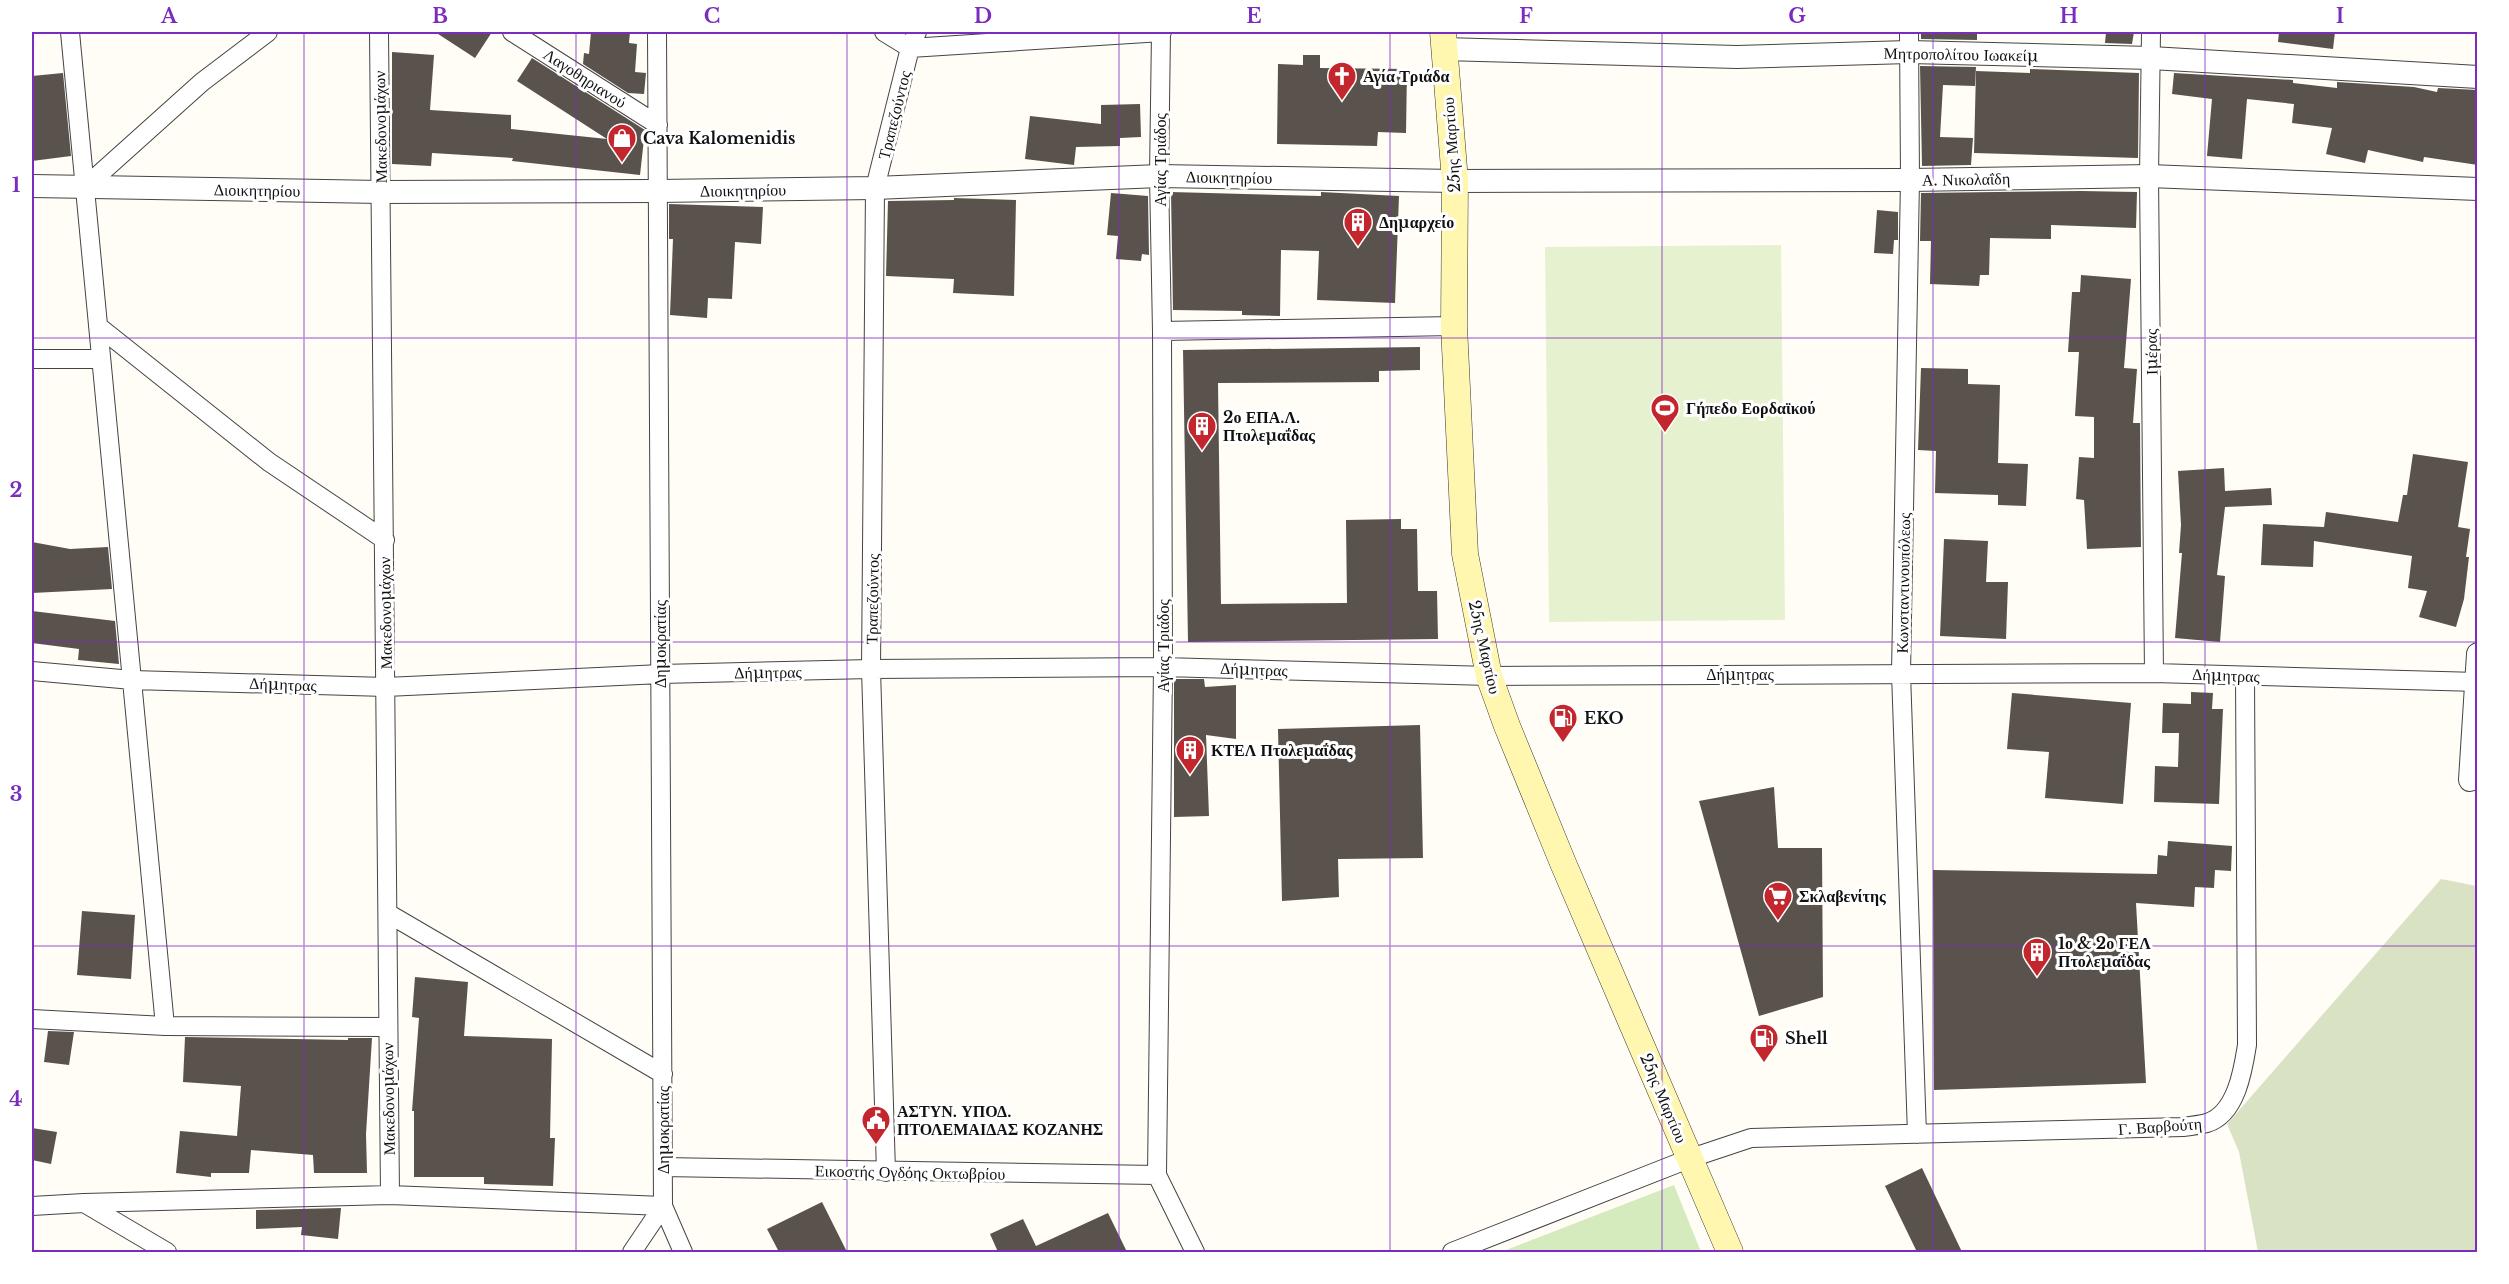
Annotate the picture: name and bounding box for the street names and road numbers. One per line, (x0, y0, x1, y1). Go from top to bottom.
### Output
street label: Μητροπολίτου Ιωακείμ (1883, 43, 2039, 65)
street label: Λαγοθηριανού (540, 44, 630, 112)
street label: Τραπεζούντος (873, 68, 915, 162)
street label: Μακεδονομάχων (369, 71, 391, 183)
street label: 25ης Μαρτίου (1438, 97, 1464, 193)
street label: Αγίας Τριάδος (1150, 113, 1170, 207)
street label: Διοικητηρίου (1186, 166, 1272, 188)
street label: Α. Νικολαΐδη (1922, 168, 2010, 190)
street label: Διοικητηρίου (214, 179, 300, 201)
street label: Διοικητηρίου (700, 179, 786, 201)
street label: Ιμέρας (2141, 328, 2161, 375)
street label: Κωνσταντινουπόλεως (1892, 512, 1914, 654)
street label: Τραπεζούντος (861, 553, 883, 645)
street label: Μακεδονομάχων (374, 557, 396, 669)
street label: 25ης Μαρτίου (1465, 598, 1506, 696)
street label: Δημοκρατίας (650, 599, 670, 688)
street label: Αγίας Τριάδος (1153, 599, 1173, 693)
street label: Δήμητρας (1220, 658, 1289, 680)
street label: Δήμητρας (734, 661, 803, 683)
street label: Δήμητρας (1706, 664, 1775, 684)
street label: Δήμητρας (2192, 664, 2261, 686)
street label: Δήμητρας (249, 673, 318, 695)
street label: Μακεδονομάχων (377, 1043, 399, 1155)
street label: 25ης Μαρτίου (1636, 1050, 1692, 1146)
street label: Δημοκρατίας (653, 1085, 673, 1174)
street label: Γ. Βαρβούτη (2117, 1113, 2203, 1139)
street label: Εικοστής Ογδόης Οκτωβρίου (815, 1160, 1006, 1184)

